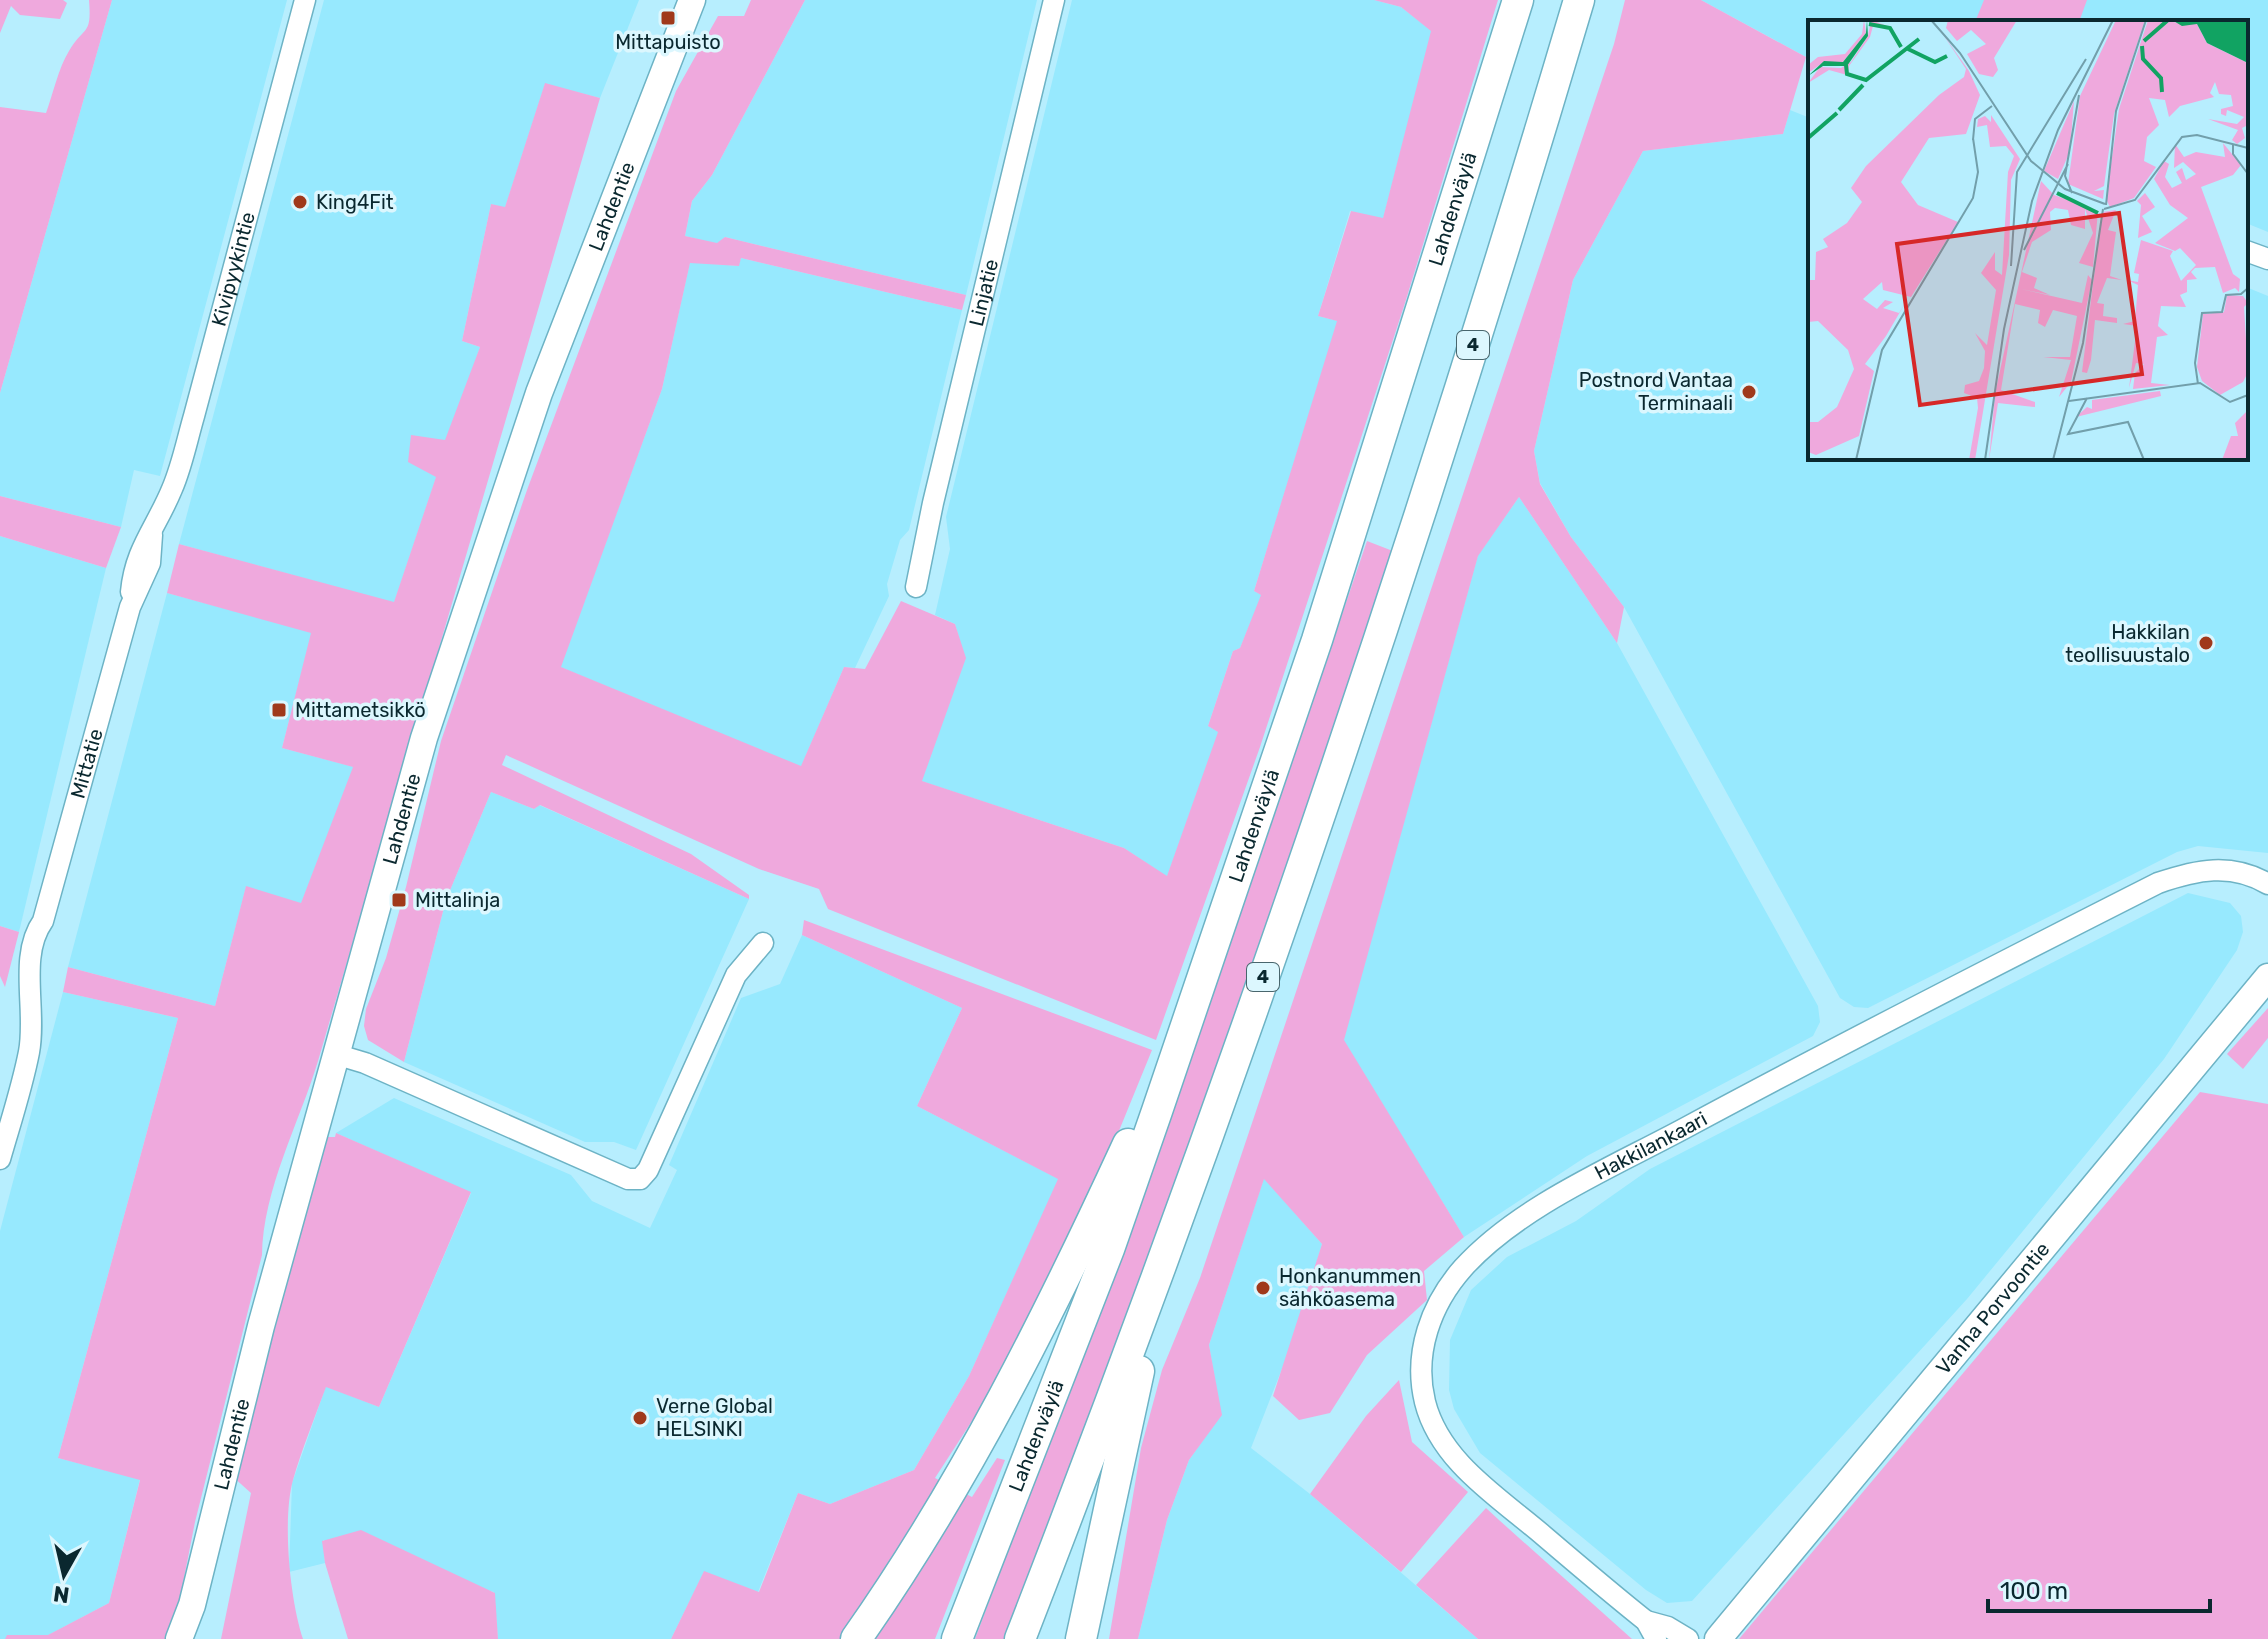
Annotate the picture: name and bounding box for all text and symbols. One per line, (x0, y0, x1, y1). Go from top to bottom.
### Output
marker: Mittapuisto (659, 9, 677, 27)
inset map (1808, 20, 2248, 460)
place label: Mittapuisto (615, 30, 721, 54)
street label: Lahdenväylä (1423, 149, 1482, 269)
street label: Lahdentie (584, 158, 640, 254)
place label: King4Fit (316, 190, 394, 214)
marker: King4Fit (291, 193, 309, 211)
street label: Kivipyykintie (206, 209, 260, 329)
street label: Linjatie (964, 257, 1003, 329)
road number: 4 (1457, 331, 1489, 359)
place label: Postnord Vantaa Terminaali (1579, 368, 1733, 415)
marker: Postnord Vantaa Terminaali (1740, 383, 1758, 401)
place label: Hakkilan teollisuustalo (2065, 620, 2190, 667)
marker: Hakkilan teollisuustalo (2197, 634, 2215, 652)
place label: Mittametsikkö (295, 698, 426, 722)
marker: Mittametsikkö (270, 701, 288, 719)
street label: Mittatie (66, 726, 108, 801)
street label: Lahdenväylä (1224, 766, 1284, 885)
street label: Lahdentie (378, 771, 426, 867)
place label: Mittalinja (415, 888, 500, 912)
marker: Mittalinja (390, 891, 408, 909)
road number: 4 (1247, 963, 1279, 991)
street label: Hakkilankaari (1590, 1106, 1711, 1185)
street label: Vanha Porvoontie (1931, 1237, 2055, 1379)
place label: Honkanummen sähköasema (1279, 1264, 1421, 1311)
marker: Honkanummen sähköasema (1254, 1279, 1272, 1297)
street label: Lahdenväylä (1004, 1377, 1069, 1495)
place label: Verne Global HELSINKI (656, 1394, 773, 1441)
street label: Lahdentie (209, 1396, 255, 1492)
marker: Verne Global HELSINKI (631, 1409, 649, 1427)
north arrow (24, 1535, 104, 1615)
scale bar (1988, 1563, 2210, 1613)
text: 100 m (2000, 1577, 2068, 1605)
text: N (52, 1580, 71, 1609)

